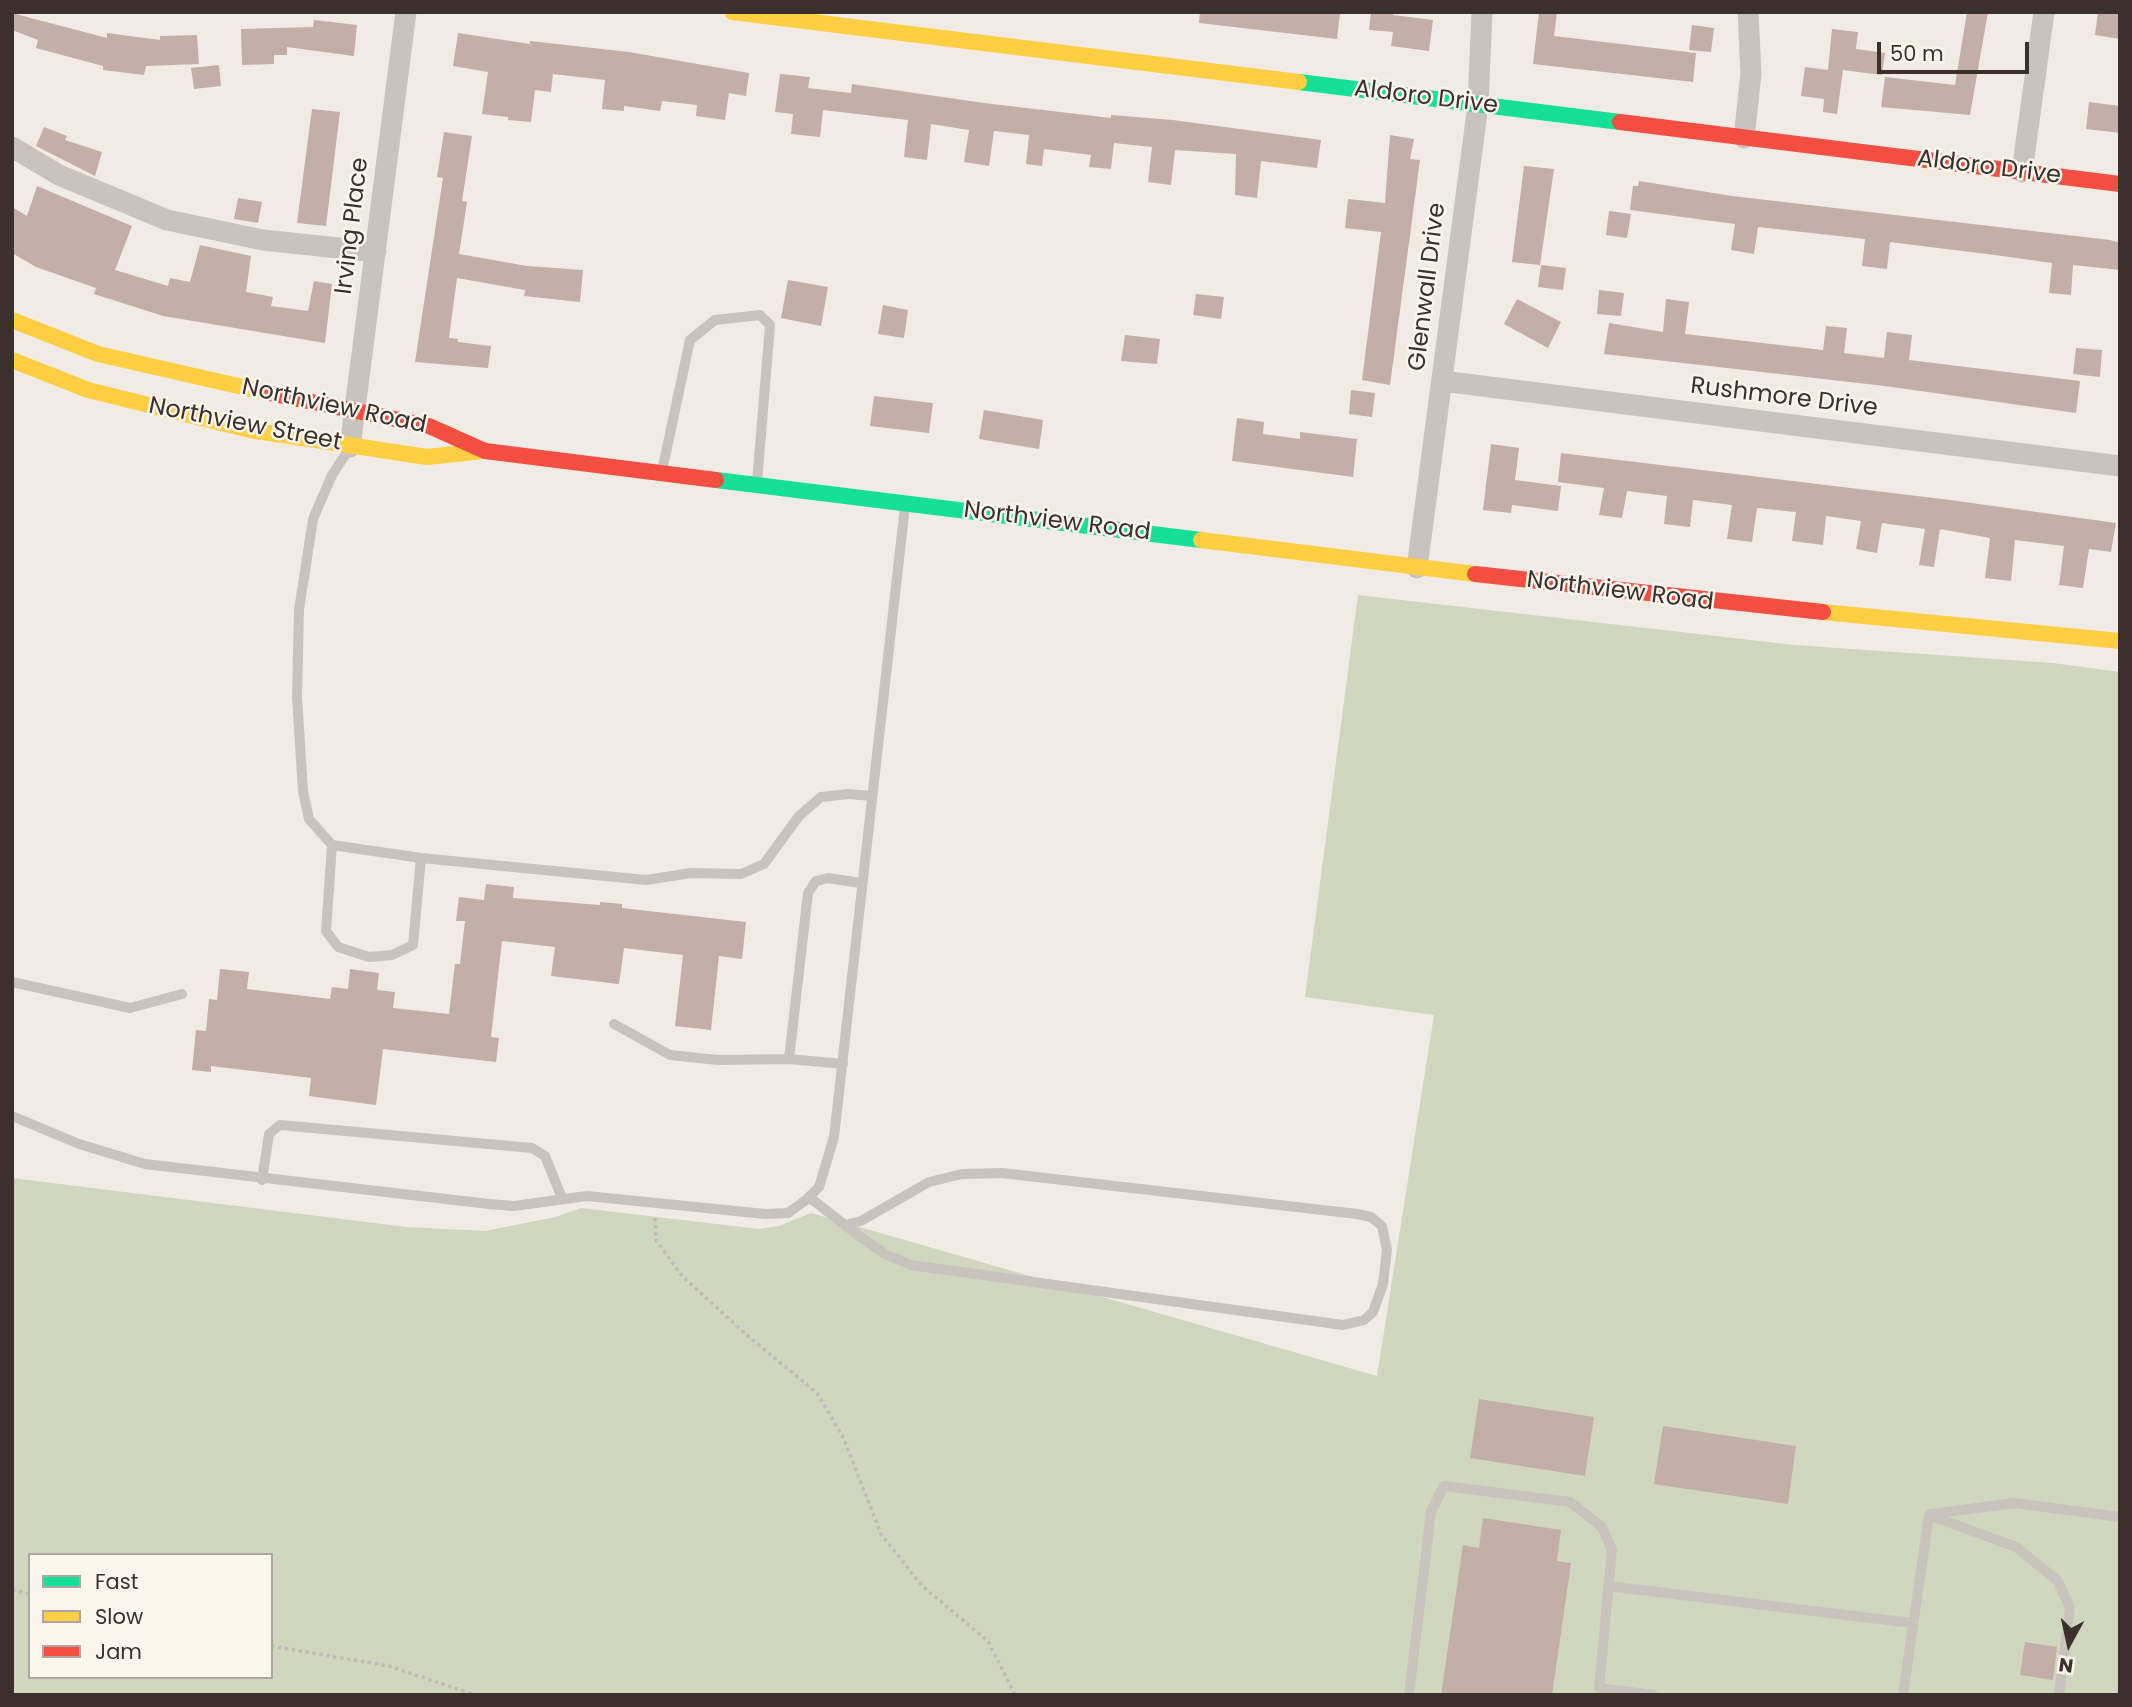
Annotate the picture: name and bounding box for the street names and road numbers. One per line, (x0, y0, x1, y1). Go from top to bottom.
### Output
street label: Aldoro Drive (1353, 75, 1499, 121)
street label: Aldoro Drive (1916, 145, 2062, 191)
street label: Irving Place (330, 156, 376, 296)
street label: Glenwall Drive (1403, 201, 1453, 373)
street label: Rushmore Drive (1689, 372, 1879, 424)
street label: Northview Road (239, 373, 429, 441)
street label: Northview Street (146, 392, 344, 458)
street label: Northview Road (962, 496, 1152, 548)
street label: Northview Road (1525, 566, 1715, 618)

